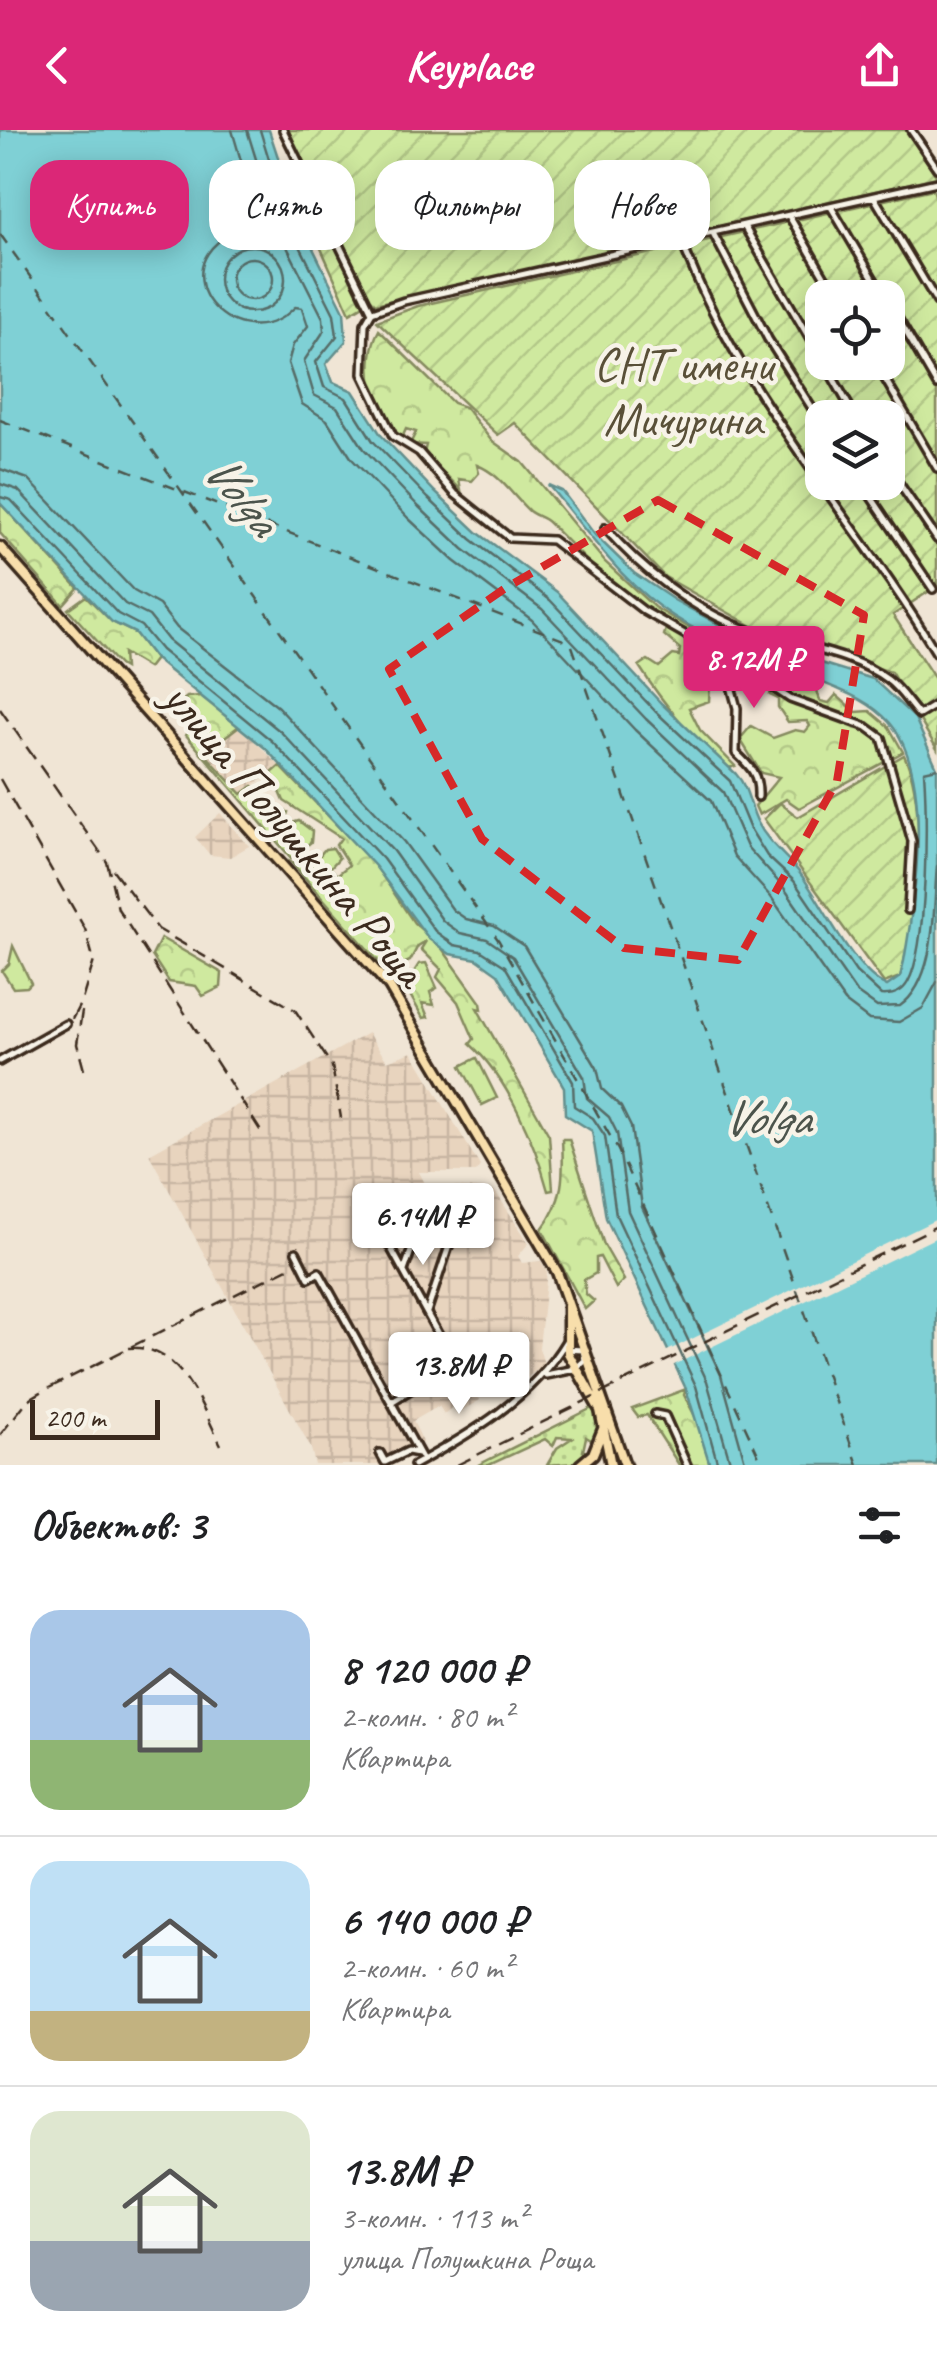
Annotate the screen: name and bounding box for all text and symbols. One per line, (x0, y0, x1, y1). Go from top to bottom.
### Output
text: Keyplace (405, 37, 532, 94)
icon: back (30, 38, 85, 93)
icon: share (852, 38, 907, 93)
chip: Купить (30, 160, 189, 250)
chip: Снять (209, 160, 355, 250)
chip: Фильтры (375, 160, 554, 250)
chip: Новое (574, 160, 710, 250)
map controls (805, 280, 905, 500)
button: locate (805, 280, 905, 380)
park label: СНТ имени Мичурина (594, 334, 776, 449)
button: layers (805, 400, 905, 500)
water label: Volga (190, 440, 296, 551)
pin: 8.12M ₽ (662, 626, 846, 711)
text: 8.12M ₽ (705, 638, 803, 679)
street label: улица Полушкина Роща (148, 667, 443, 1002)
water label: Volga (723, 1086, 813, 1149)
pin: 6.14M ₽ (331, 1183, 515, 1268)
text: 6.14M ₽ (374, 1195, 472, 1236)
pin: 13.8M ₽ (367, 1332, 551, 1417)
text: 13.8M ₽ (410, 1344, 508, 1385)
scale bar (30, 1395, 160, 1440)
text: 200 m (45, 1400, 105, 1435)
icon: filters (852, 1498, 907, 1553)
text: Объектов: 3 (30, 1499, 206, 1552)
text: 8 120 000 ₽ (340, 1643, 525, 1696)
icon: home (110, 1650, 230, 1770)
text: 2-комн. · 80 m² (340, 1696, 512, 1737)
text: Квартира (340, 1737, 449, 1778)
text: 6 140 000 ₽ (340, 1894, 525, 1947)
icon: home (110, 1901, 230, 2021)
text: 2-комн. · 60 m² (340, 1947, 512, 1988)
text: Квартира (340, 1988, 449, 2029)
text: 13.8M ₽ (340, 2144, 468, 2197)
icon: home (110, 2151, 230, 2271)
text: 3-комн. · 113 m² (340, 2197, 527, 2238)
text: улица Полушкина Роща (340, 2238, 593, 2279)

